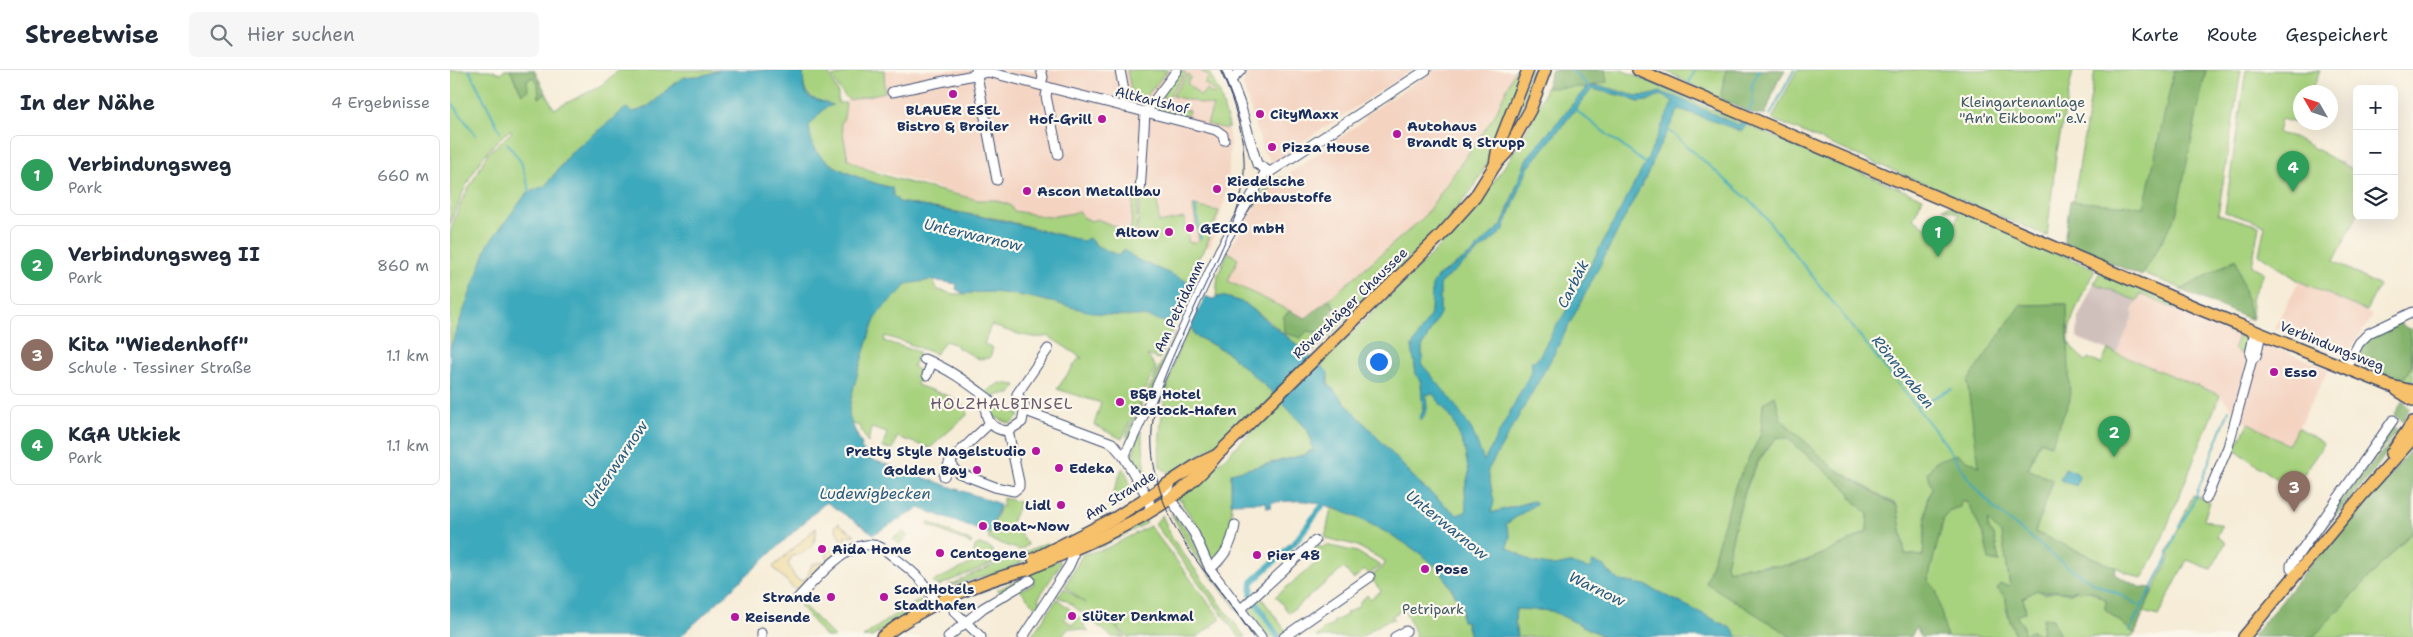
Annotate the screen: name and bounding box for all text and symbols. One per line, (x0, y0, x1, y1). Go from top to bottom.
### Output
search box (189, 12, 539, 57)
text: Streetwise (25, 19, 159, 51)
icon: search (207, 21, 235, 49)
text: Hier suchen (247, 22, 355, 47)
text: Karte (2131, 23, 2179, 47)
text: Route (2207, 23, 2258, 47)
text: Gespeichert (2286, 23, 2388, 47)
street label: Altkarlshof (1113, 82, 1192, 118)
north arrow (2293, 85, 2338, 130)
map controls (2353, 85, 2398, 220)
button: + (2353, 85, 2398, 130)
marker: BLAUER ESEL Bistro & Broiler (947, 88, 959, 100)
text: In der Nähe (20, 89, 155, 117)
text: 4 Ergebnisse (331, 92, 430, 113)
park label: Kleingartenanlage "An'n Eikboom" e.V. (1959, 93, 2087, 127)
place label: BLAUER ESEL Bistro & Broiler (897, 101, 1009, 135)
place label: CityMaxx (1270, 105, 1338, 123)
marker: CityMaxx (1254, 108, 1266, 120)
place label: Hof-Grill (1029, 110, 1092, 128)
marker: Hof-Grill (1096, 113, 1108, 125)
place label: Autohaus Brandt & Strupp (1407, 117, 1525, 151)
marker: Autohaus Brandt & Strupp (1391, 128, 1403, 140)
button: − (2353, 130, 2398, 175)
place label: Pizza House (1282, 138, 1370, 156)
marker: Pizza House (1266, 141, 1278, 153)
pin: 4 (2277, 151, 2309, 192)
text: Verbindungsweg (68, 152, 231, 177)
text: 1 (33, 165, 41, 186)
text: 660 m (377, 165, 429, 186)
place label: Riedelsche Dachbaustoffe (1227, 172, 1332, 206)
button: layers (2353, 175, 2398, 220)
text: Park (68, 177, 102, 198)
place label: Ascon Metallbau (1037, 182, 1161, 200)
marker: Riedelsche Dachbaustoffe (1211, 183, 1223, 195)
marker: Ascon Metallbau (1021, 185, 1033, 197)
water label: Unterwarnow (922, 214, 1025, 256)
pin: 1 (1922, 216, 1954, 257)
place label: GECKO mbH (1200, 219, 1284, 237)
marker: GECKO mbH (1184, 222, 1196, 234)
place label: Altow (1115, 223, 1159, 241)
marker: Altow (1163, 226, 1175, 238)
text: Verbindungsweg II (68, 242, 260, 267)
street label: Rövershäger Chaussee (1289, 243, 1411, 362)
text: 2 (31, 255, 43, 276)
text: 860 m (377, 255, 429, 276)
water label: Carbäk (1552, 256, 1594, 312)
street label: Am Petridamm (1150, 257, 1208, 355)
text: Park (68, 267, 102, 288)
street label: Verbindungsweg (2277, 317, 2387, 375)
water label: Rönngraben (1867, 331, 1939, 413)
text: Kita "Wiedenhoff" (68, 332, 249, 357)
text: 3 (31, 345, 43, 366)
text: 1.1 km (386, 345, 429, 366)
your location (1366, 349, 1392, 375)
text: Schule · Tessiner Straße (68, 357, 252, 378)
place label: Esso (2284, 363, 2317, 381)
marker: Esso (2268, 366, 2280, 378)
place label: B&B Hotel Rostock-Hafen (1130, 385, 1237, 419)
district label: HOLZHALBINSEL (930, 393, 1074, 414)
marker: B&B Hotel Rostock-Hafen (1114, 396, 1126, 408)
water label: Unterwarnow (580, 416, 653, 511)
pin: 2 (2098, 416, 2130, 457)
text: KGA Utkiek (68, 422, 181, 447)
text: 4 (31, 435, 43, 456)
text: 1.1 km (386, 435, 429, 456)
place label: Pretty Style Nagelstudio (846, 442, 1026, 460)
marker: Pretty Style Nagelstudio (1030, 445, 1042, 457)
text: Park (68, 447, 102, 468)
place label: Edeka (1069, 459, 1115, 477)
place label: Golden Bay (884, 461, 967, 479)
marker: Edeka (1053, 462, 1065, 474)
marker: Golden Bay (971, 464, 983, 476)
street label: Am Strande (1081, 466, 1159, 524)
pin: 3 (2278, 471, 2310, 512)
water label: Ludewigbecken (819, 484, 931, 504)
water label: Unterwarnow (1402, 486, 1493, 565)
place label: Lidl (1025, 496, 1051, 514)
marker: Lidl (1055, 499, 1067, 511)
place label: Boat~Now (993, 517, 1070, 535)
marker: Boat~Now (977, 520, 989, 532)
place label: Aida Home (832, 540, 911, 558)
marker: Aida Home (816, 543, 828, 555)
place label: Centogene (950, 544, 1027, 562)
place label: Pier 48 (1267, 546, 1320, 564)
marker: Centogene (934, 547, 946, 559)
marker: Pier 48 (1251, 549, 1263, 561)
place label: Pose (1435, 560, 1468, 578)
marker: Pose (1419, 563, 1431, 575)
water label: Warnow (1565, 567, 1630, 612)
place label: ScanHotels Stadthafen (894, 580, 976, 614)
place label: Strande (763, 588, 821, 606)
marker: Strande (825, 591, 837, 603)
marker: ScanHotels Stadthafen (878, 591, 890, 603)
park label: Petripark (1402, 600, 1464, 618)
place label: Slüter Denkmal (1082, 607, 1194, 625)
place label: Reisende (745, 608, 811, 626)
marker: Slüter Denkmal (1066, 610, 1078, 622)
marker: Reisende (729, 611, 741, 623)

